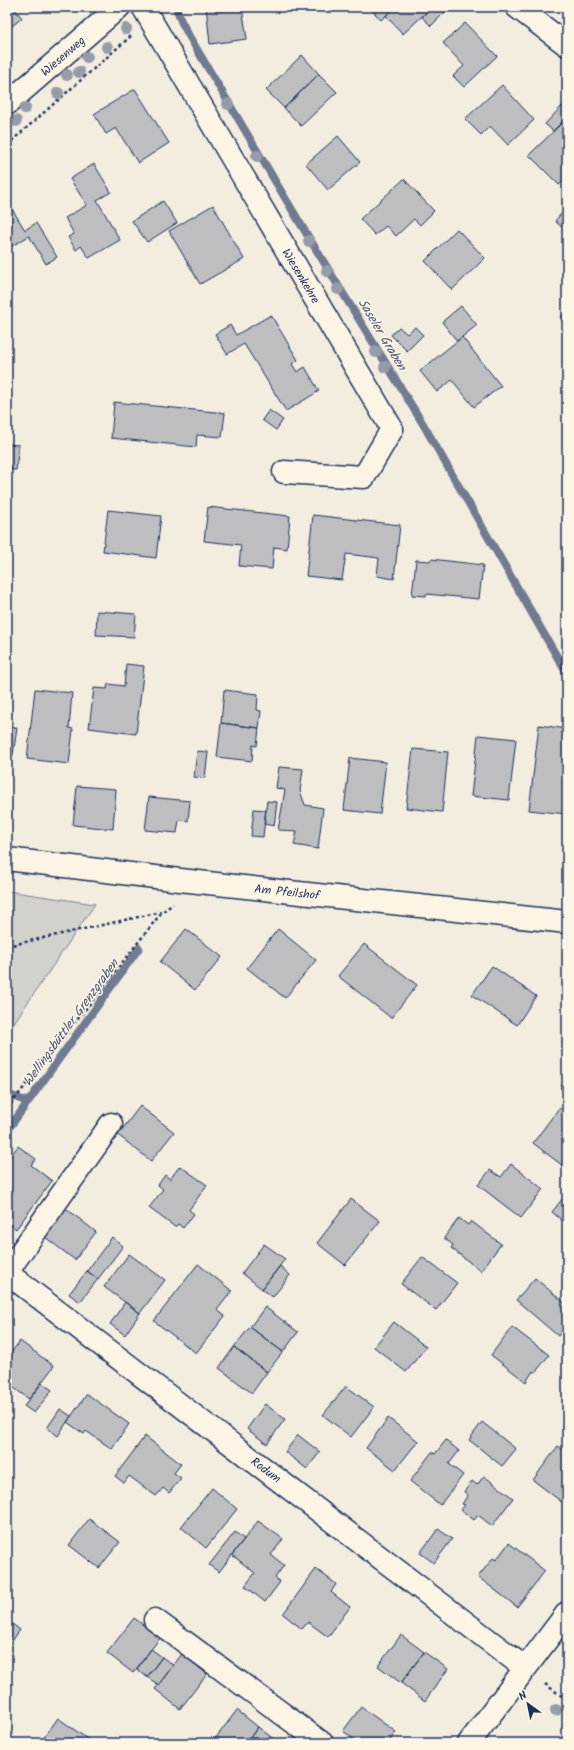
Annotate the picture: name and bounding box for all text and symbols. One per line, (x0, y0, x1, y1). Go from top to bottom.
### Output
street label: Wiesenweg (37, 31, 90, 81)
street label: Wiesenkehre (277, 245, 325, 308)
water label: Saseler Graben (352, 295, 412, 376)
street label: Am Pfeilshof (253, 880, 322, 906)
water label: Wellingsbüttler Grenzgraben (18, 954, 125, 1091)
street label: Rodum (246, 1453, 285, 1488)
north arrow (508, 1684, 548, 1724)
text: N (515, 1687, 531, 1706)

